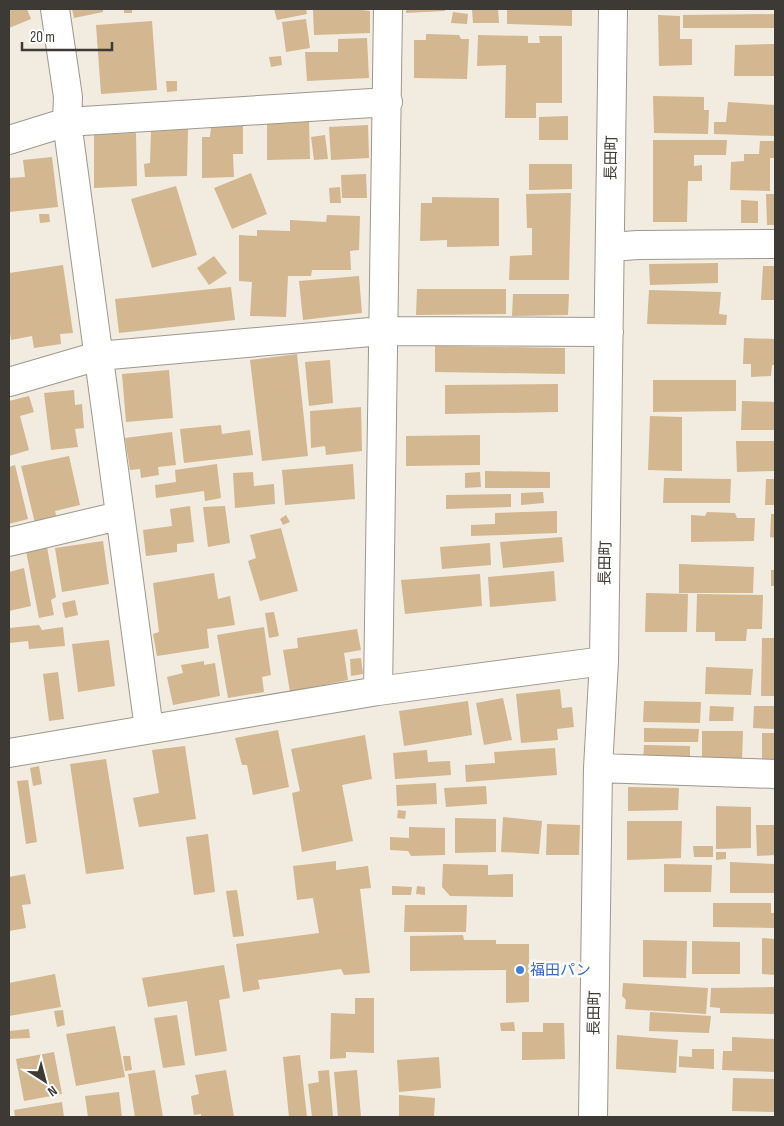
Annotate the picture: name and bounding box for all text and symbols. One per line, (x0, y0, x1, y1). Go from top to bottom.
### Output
scale bar (22, 20, 112, 52)
text: 20 m (30, 28, 55, 47)
street label: 長田町 (602, 135, 621, 181)
street label: 長田町 (596, 540, 615, 586)
place label: 福田パン (530, 961, 591, 980)
marker: 福田パン (514, 964, 526, 976)
street label: 長田町 (585, 990, 604, 1036)
north arrow (20, 1056, 70, 1106)
text: N (44, 1082, 60, 1100)

